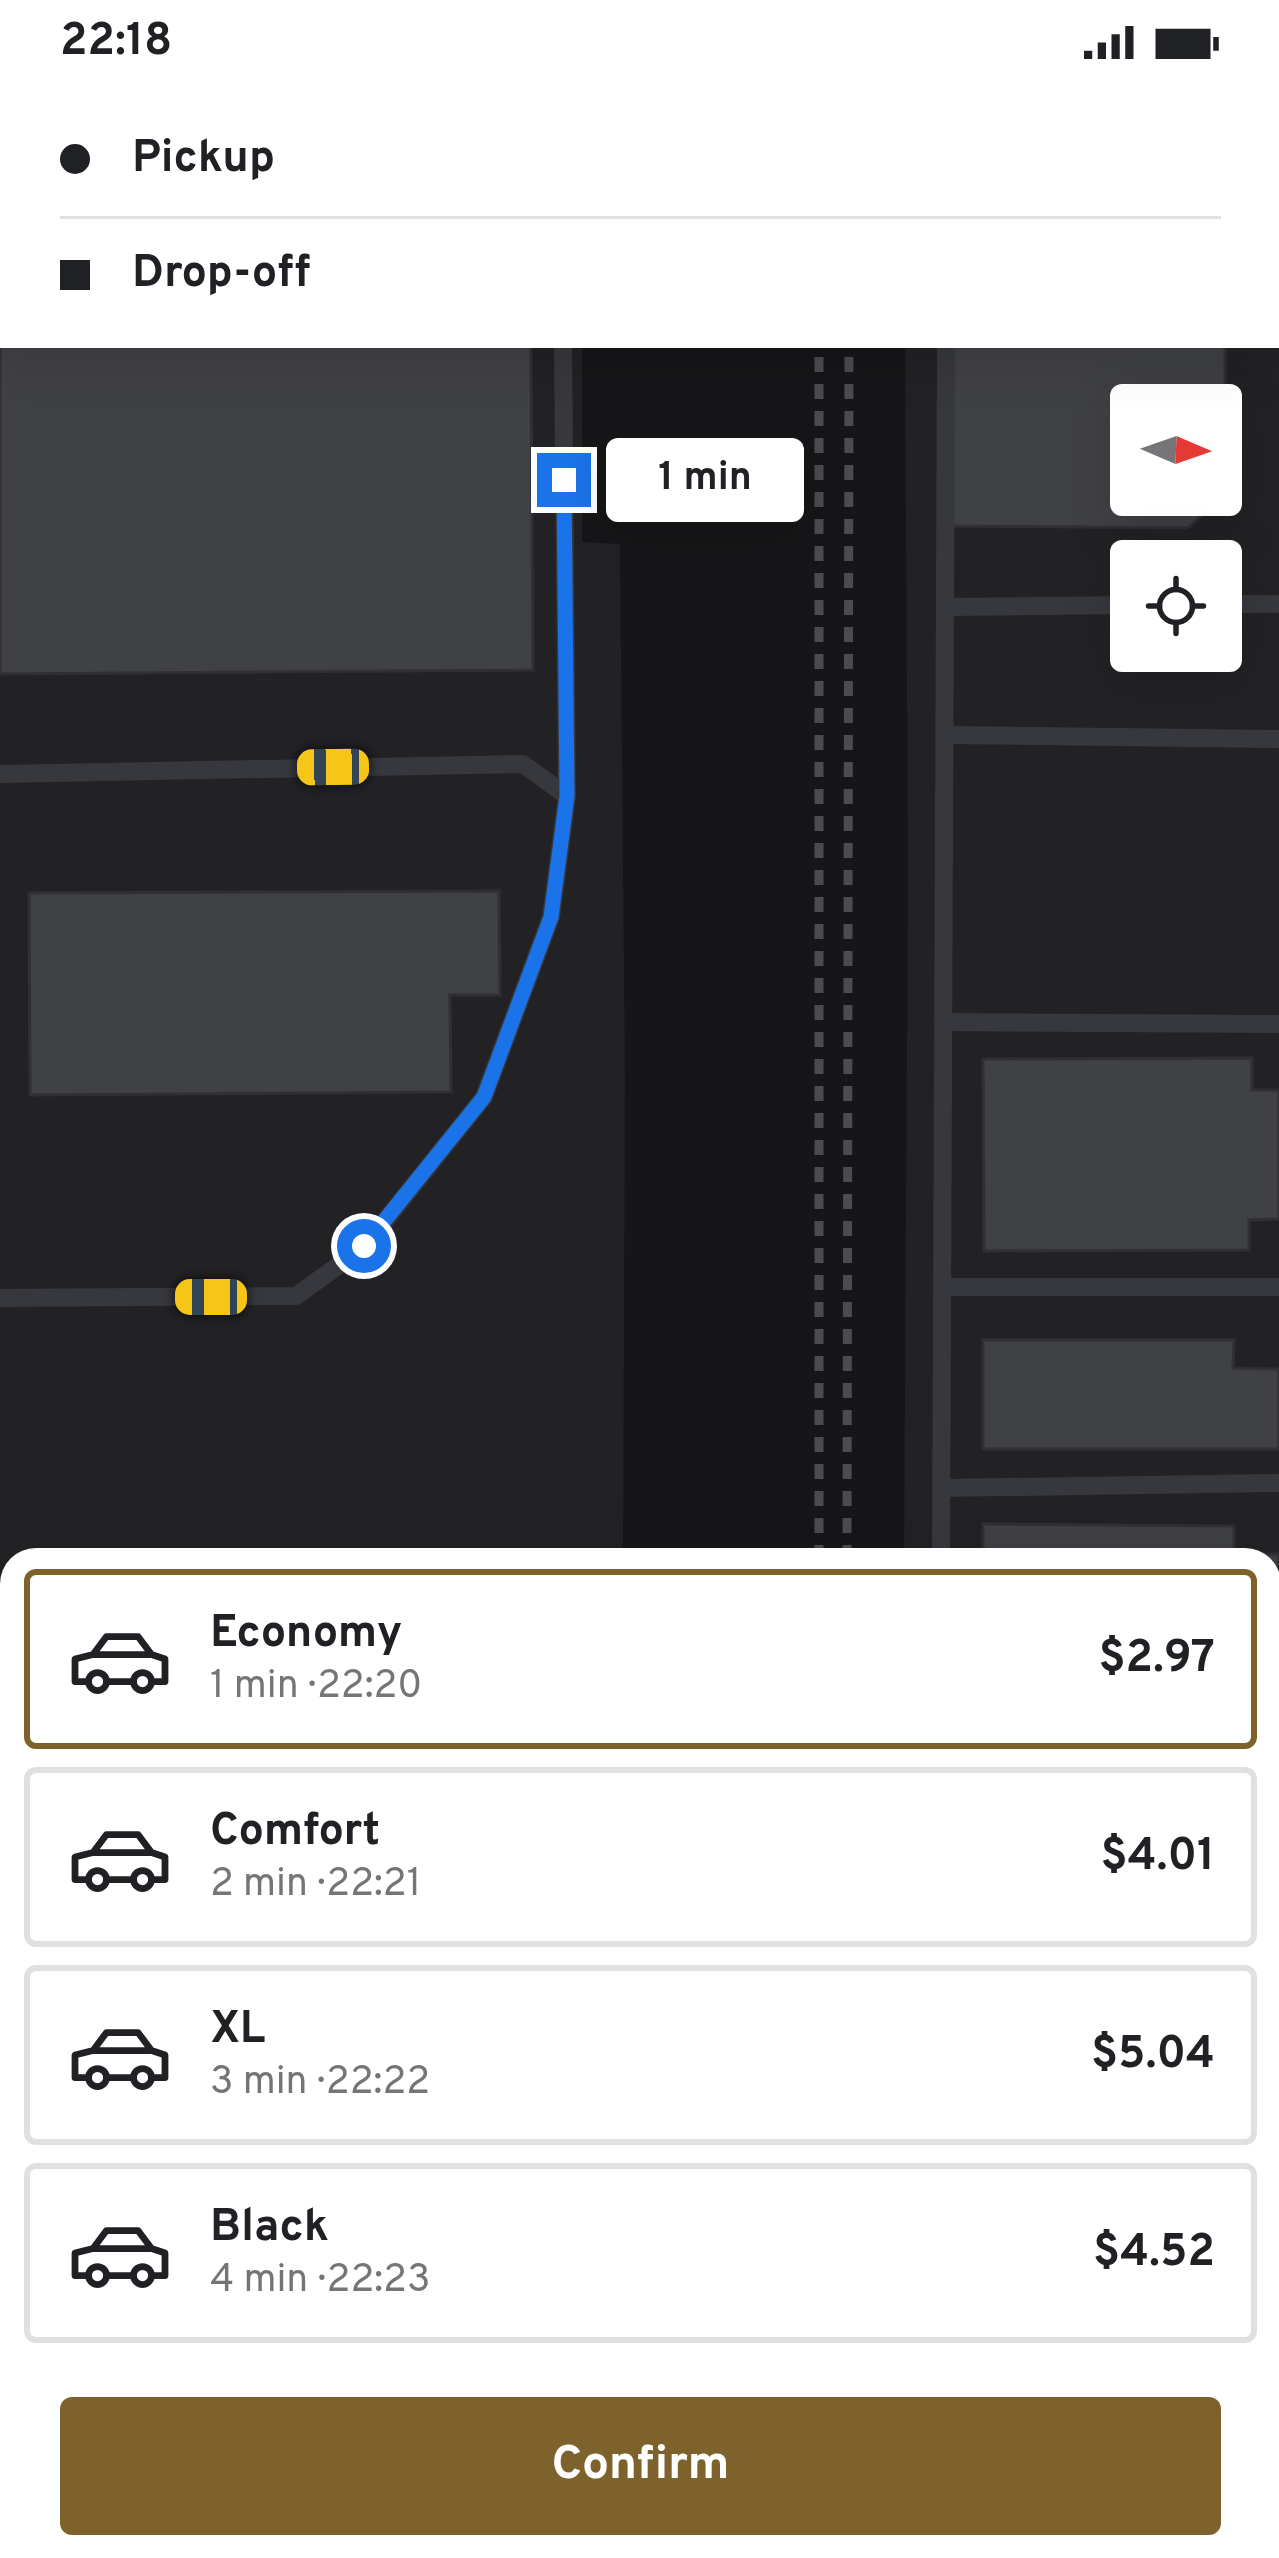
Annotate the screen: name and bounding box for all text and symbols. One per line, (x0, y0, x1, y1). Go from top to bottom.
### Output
text: 22:18 (60, 14, 172, 71)
text: Pickup (132, 131, 275, 188)
text: Drop-off (132, 246, 311, 303)
north arrow (1110, 384, 1242, 516)
map controls (1110, 384, 1242, 672)
callout: 1 min (606, 438, 804, 522)
route end (537, 453, 591, 507)
text: 1 min (658, 455, 752, 504)
button: locate (1110, 540, 1242, 672)
car (297, 748, 369, 786)
route start (337, 1219, 391, 1273)
car (175, 1279, 247, 1315)
icon: car (66, 1605, 174, 1713)
text: Economy (210, 1606, 402, 1663)
text: $2.97 (1098, 1631, 1215, 1688)
text: 1 min · 22:20 (210, 1663, 422, 1712)
icon: car (66, 1803, 174, 1911)
text: Comfort (210, 1804, 380, 1861)
text: $4.01 (1100, 1829, 1215, 1886)
text: 2 min · 22:21 (210, 1861, 421, 1910)
icon: car (66, 2001, 174, 2109)
text: XL (210, 2002, 265, 2059)
text: $5.04 (1091, 2027, 1215, 2084)
text: 3 min · 22:22 (210, 2059, 430, 2108)
icon: car (66, 2199, 174, 2307)
text: Black (210, 2200, 329, 2257)
text: $4.52 (1093, 2225, 1215, 2282)
text: 4 min · 22:23 (210, 2257, 430, 2306)
button: Confirm (60, 2397, 1221, 2535)

